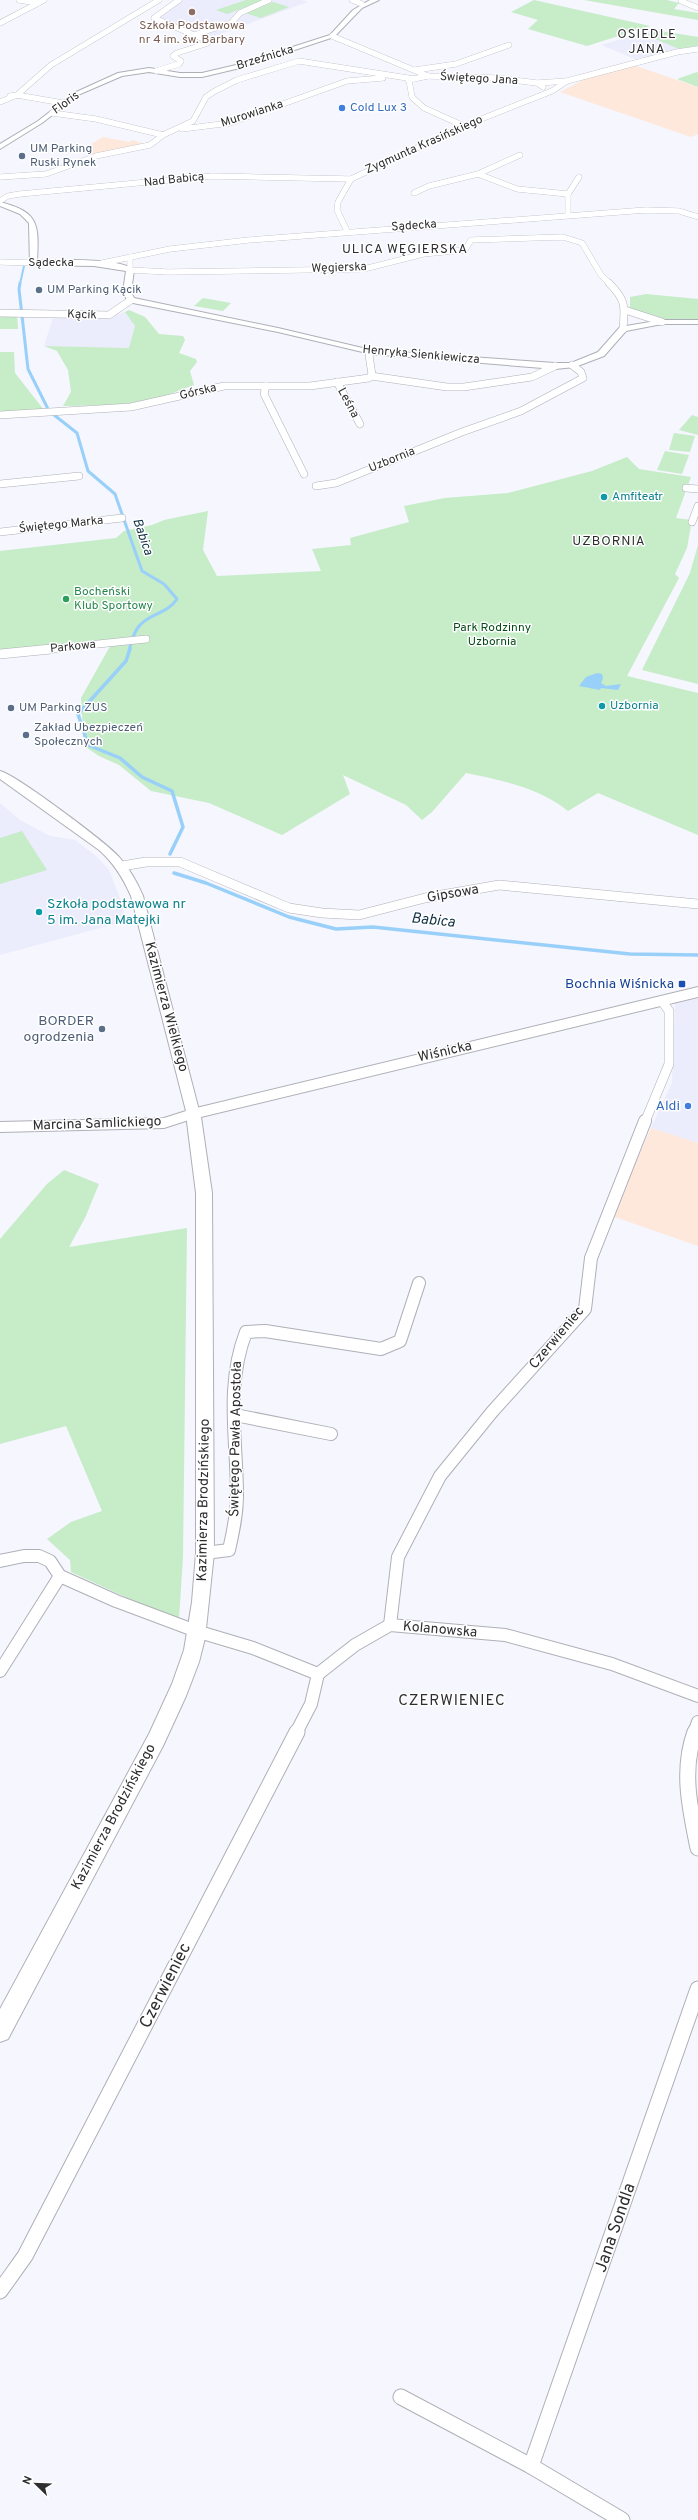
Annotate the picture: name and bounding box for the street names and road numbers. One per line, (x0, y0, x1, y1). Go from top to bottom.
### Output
street label: Brzeźnicka (234, 42, 296, 74)
street label: Świętego Jana (440, 69, 518, 89)
street label: Floris (49, 88, 83, 118)
street label: Murowianka (219, 96, 285, 132)
street label: Zygmunta Krasińskiego (363, 112, 486, 178)
street label: Nad Babicą (143, 169, 205, 191)
street label: Sądecka (391, 216, 437, 236)
street label: Sądecka (28, 255, 74, 271)
street label: Węgierska (311, 259, 367, 277)
street label: Kącik (67, 306, 97, 324)
street label: Henryka Sienkiewicza (362, 342, 480, 368)
street label: Górska (178, 380, 218, 404)
street label: Leśna (333, 385, 363, 421)
street label: Uzbornia (366, 443, 418, 477)
street label: Świętego Marka (18, 513, 104, 537)
street label: Parkowa (49, 637, 97, 657)
street label: Gipsowa (426, 881, 480, 907)
street label: Kazimierza Wielkiego (140, 940, 192, 1074)
street label: Wiśnicka (416, 1038, 474, 1066)
street label: Marcina Samlickiego (32, 1113, 162, 1135)
street label: Czerwieniec (526, 1303, 588, 1373)
street label: Świętego Pawła Apostoła (225, 1361, 246, 1517)
street label: Kazimierza Brodzińskiego (194, 1418, 214, 1582)
street label: Kolanowska (402, 1618, 478, 1642)
street label: Kazimierza Brodzińskiego (68, 1741, 160, 1893)
street label: Czerwieniec (135, 1940, 197, 2032)
street label: Jana Sondla (590, 2180, 642, 2276)

